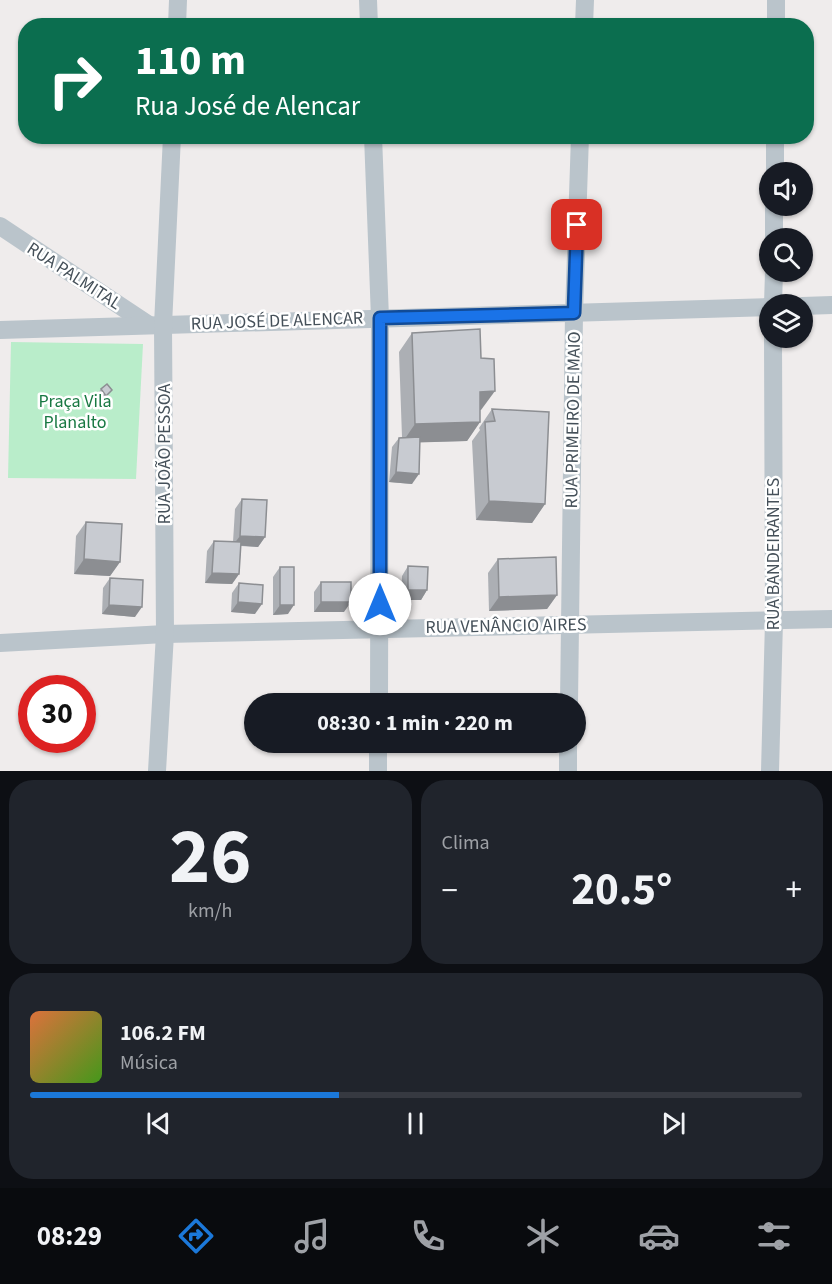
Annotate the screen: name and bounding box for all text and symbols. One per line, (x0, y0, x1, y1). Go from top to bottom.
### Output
text: 110 m (135, 31, 246, 91)
icon: right (36, 42, 114, 120)
text: Rua José de Alencar (135, 87, 360, 126)
map controls (759, 162, 813, 348)
button: sound (759, 162, 813, 216)
pin (551, 199, 602, 250)
icon: arrive (560, 208, 593, 241)
button: search (759, 228, 813, 282)
street label: RUA PALMITAL (22, 236, 126, 316)
button: layers (759, 294, 813, 348)
street label: RUA JOSÉ DE ALENCAR (190, 306, 364, 336)
street label: RUA PRIMEIRO DE MAIO (559, 331, 587, 509)
street label: RUA JOÃO PESSOA (152, 383, 177, 524)
park label: Praça Vila Planalto (38, 389, 112, 435)
street label: RUA BANDEIRANTES (761, 478, 786, 630)
position arrow (348, 572, 412, 636)
street label: RUA VENÂNCIO AIRES (425, 612, 587, 640)
speed limit sign: 30 (18, 675, 96, 753)
text: 08:30 · 1 min · 220 m (317, 707, 513, 739)
text: 26 (169, 802, 251, 913)
text: Clima (442, 829, 490, 857)
text: 20.5° (571, 858, 672, 922)
text: − (442, 867, 458, 914)
text: + (786, 867, 802, 914)
text: km/h (188, 897, 232, 925)
text: 106.2 FM (120, 1017, 206, 1049)
text: Música (120, 1049, 178, 1077)
icon: previous (142, 1107, 175, 1140)
icon: pause (399, 1107, 432, 1140)
icon: next (657, 1107, 690, 1140)
icon: directions (175, 1215, 217, 1257)
icon: music (291, 1215, 333, 1257)
icon: phone (407, 1215, 449, 1257)
icon: climate (522, 1215, 564, 1257)
icon: car (638, 1215, 680, 1257)
icon: filters (753, 1215, 795, 1257)
text: 08:29 (37, 1217, 102, 1256)

